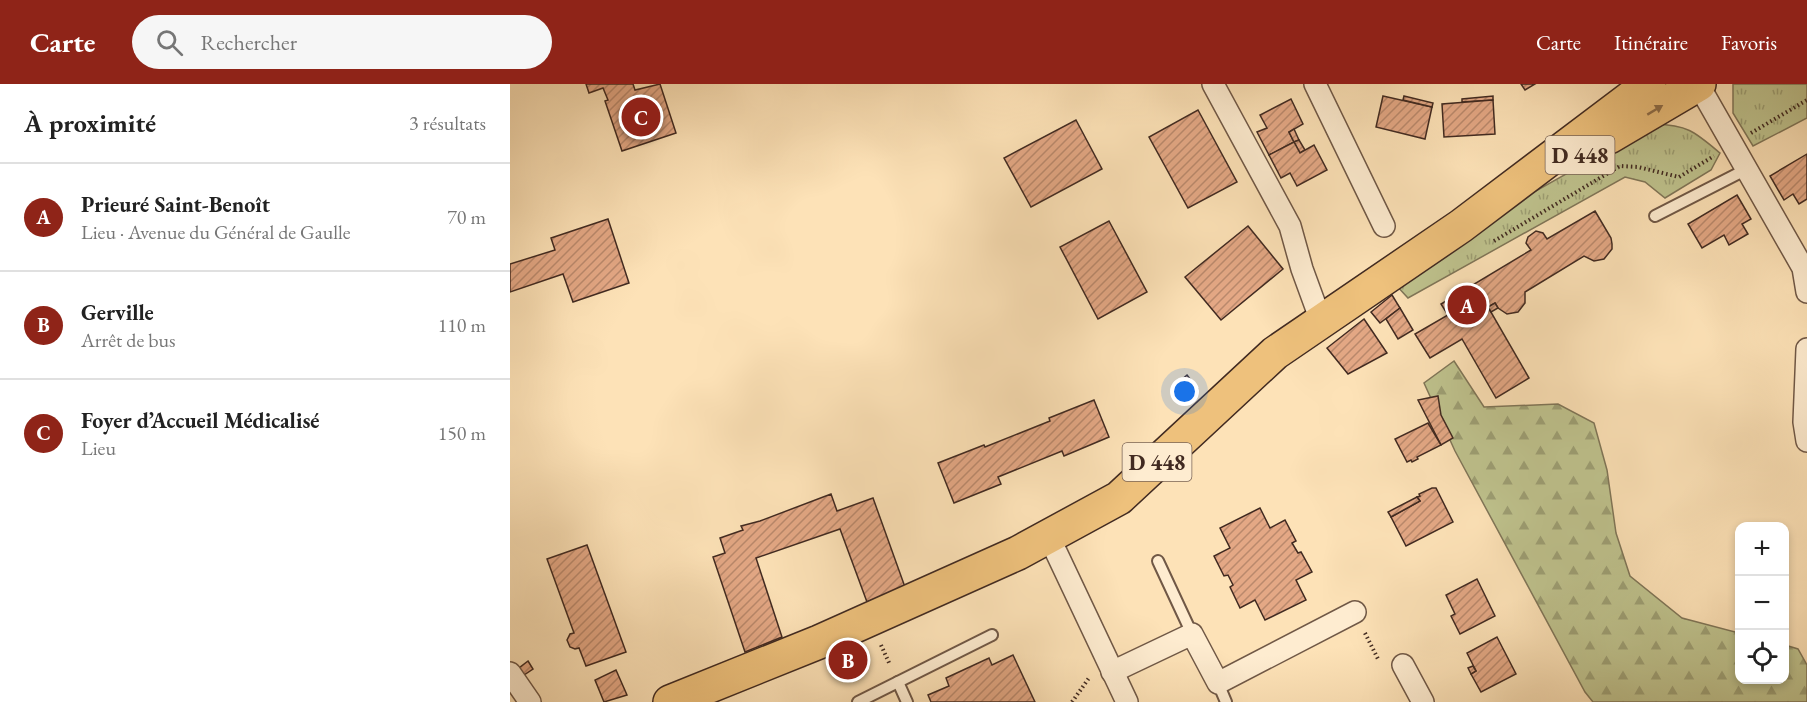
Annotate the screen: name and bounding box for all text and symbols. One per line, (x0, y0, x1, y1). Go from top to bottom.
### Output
search box (132, 15, 552, 69)
text: Carte (30, 24, 96, 60)
icon: search (153, 26, 186, 59)
text: Rechercher (201, 28, 297, 57)
text: Carte (1536, 29, 1581, 56)
text: Itinéraire (1614, 29, 1688, 56)
text: Favoris (1721, 29, 1777, 56)
pin: C (622, 94, 660, 140)
one-way arrow (1647, 104, 1663, 115)
text: À proximité (24, 106, 156, 140)
text: 3 résultats (409, 110, 486, 136)
road number: D 448 (1546, 136, 1614, 174)
text: Prieuré Saint-Benoît (81, 190, 270, 219)
text: A (36, 204, 51, 230)
text: 70 m (447, 204, 486, 230)
text: Lieu · Avenue du Général de Gaulle (81, 219, 351, 245)
pin: A (1448, 282, 1486, 328)
text: Gerville (81, 298, 154, 327)
text: B (37, 312, 50, 338)
text: 110 m (438, 312, 486, 338)
text: Arrêt de bus (81, 327, 176, 353)
your location (1170, 377, 1199, 406)
text: Foyer d’Accueil Médicalisé (81, 406, 319, 435)
text: C (36, 420, 51, 446)
text: 150 m (438, 420, 486, 446)
text: Lieu (81, 435, 116, 461)
road number: D 448 (1122, 443, 1192, 481)
map controls (1735, 522, 1789, 684)
button: + (1735, 522, 1789, 576)
button: − (1735, 576, 1789, 630)
button: locate (1735, 630, 1789, 684)
pin: B (828, 638, 868, 682)

